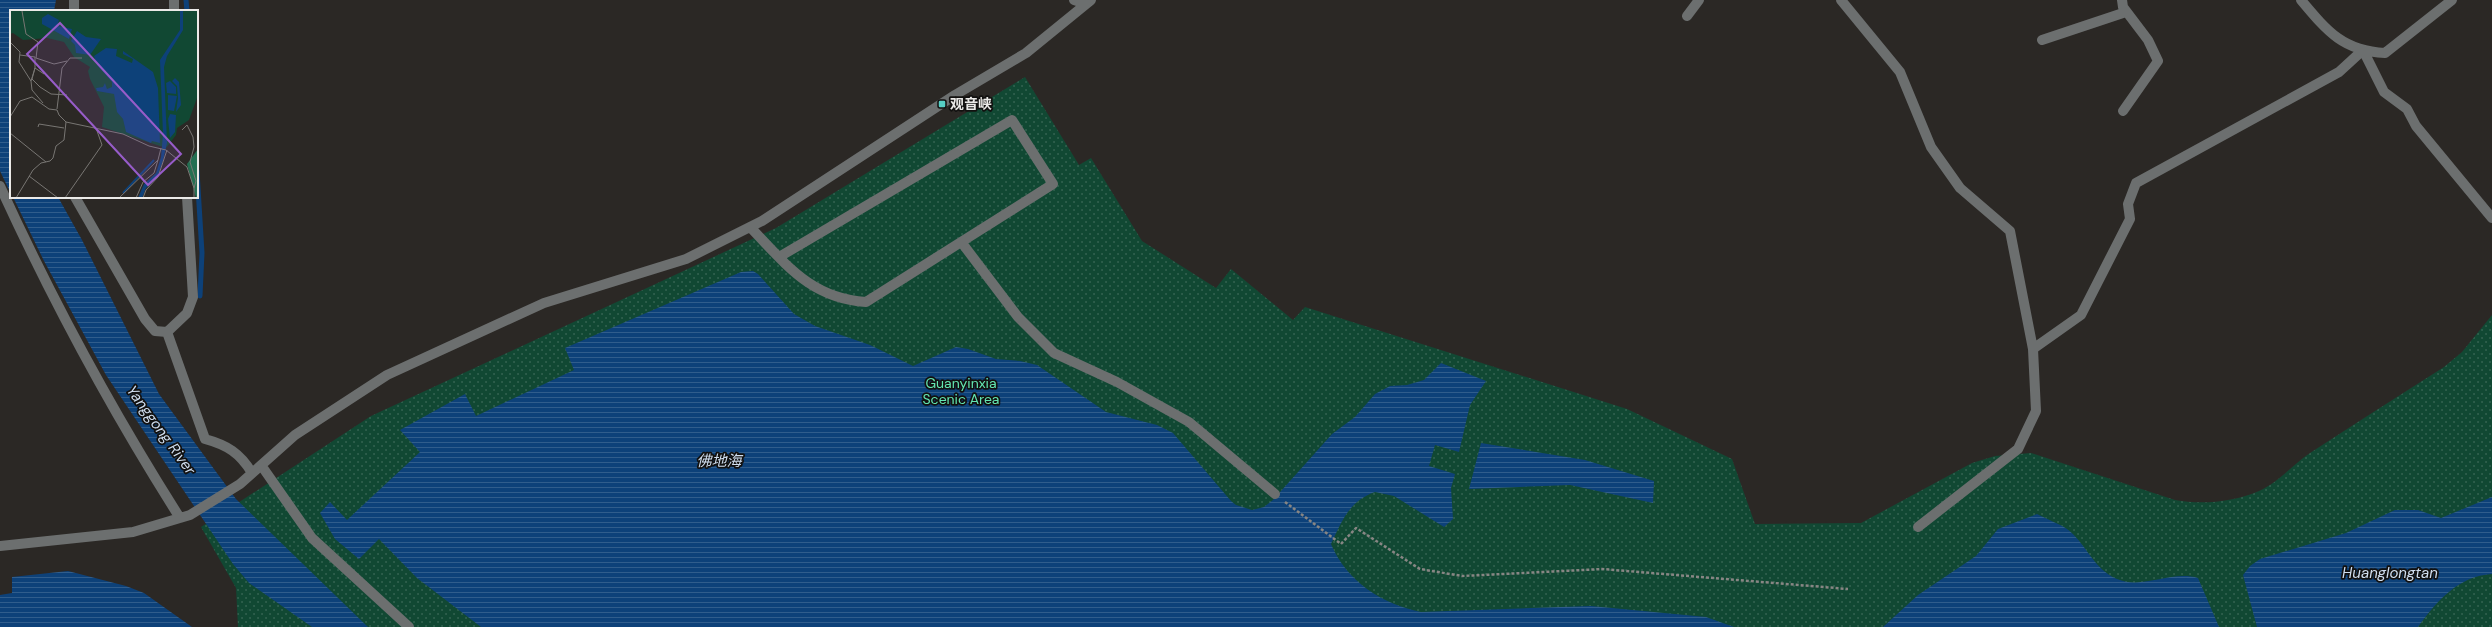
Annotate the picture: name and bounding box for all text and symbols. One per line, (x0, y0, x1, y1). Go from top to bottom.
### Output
inset map (10, 10, 198, 198)
place label: 观音峡 (950, 95, 992, 113)
marker: 观音峡 (937, 99, 947, 109)
park label: Guanyinxia Scenic Area (923, 374, 1000, 408)
water label: Yanggong River (122, 381, 200, 479)
water label: 佛地海 (696, 451, 743, 471)
water label: Huanglongtan (2342, 563, 2438, 583)

